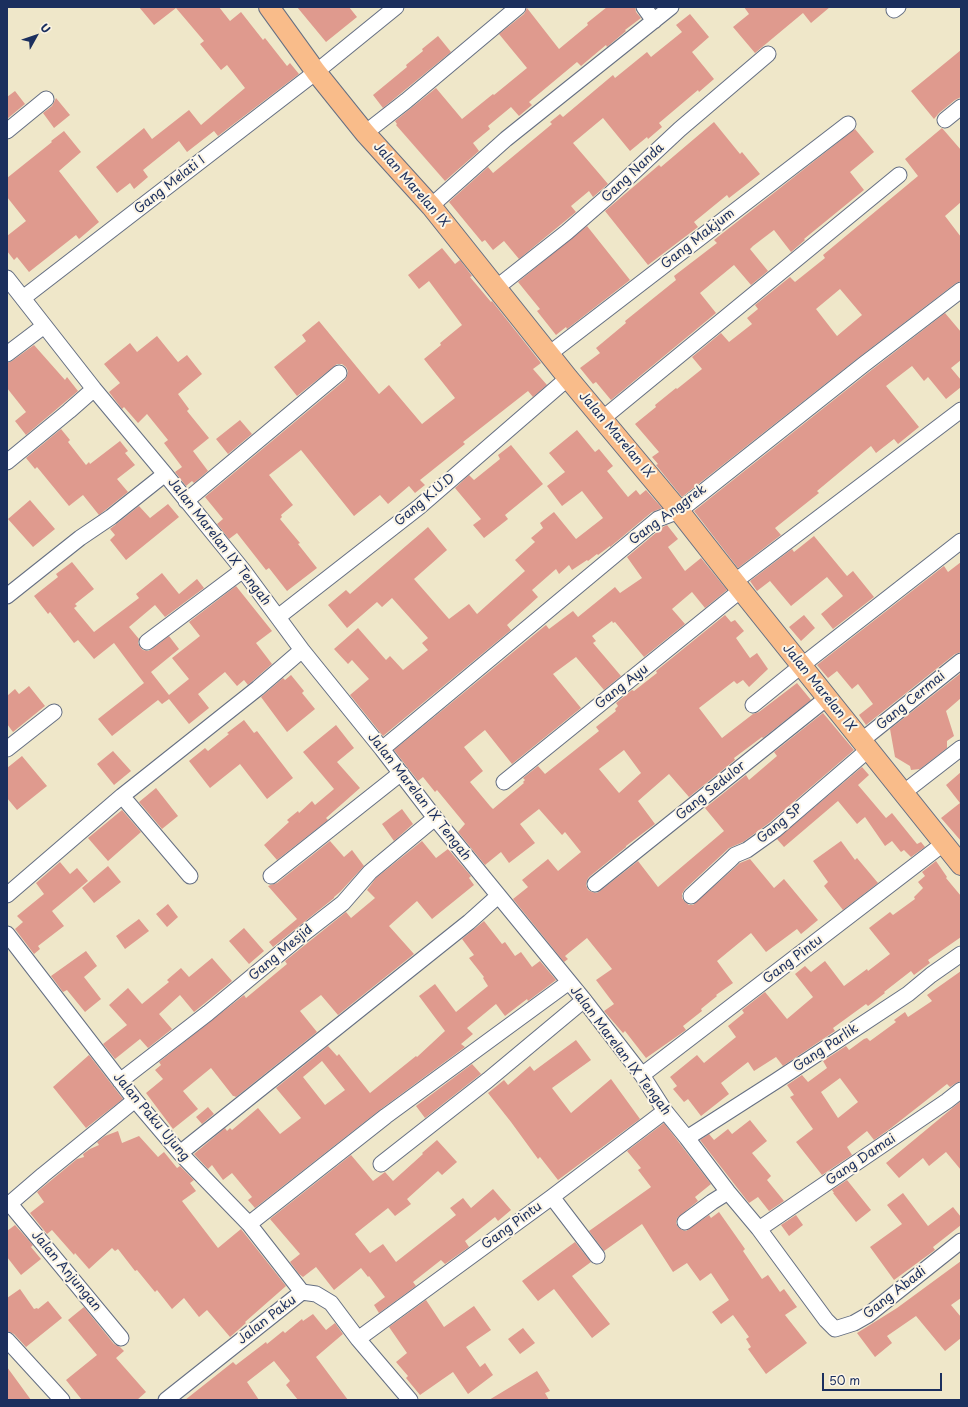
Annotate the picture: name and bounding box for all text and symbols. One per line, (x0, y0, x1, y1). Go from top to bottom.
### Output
north arrow (16, 16, 56, 56)
text: U (36, 19, 55, 37)
street label: Jalan Marelan IX (370, 139, 452, 231)
street label: Gang Nanda (599, 140, 667, 206)
street label: Gang Melati I (131, 153, 209, 217)
street label: Gang Makjum (658, 205, 738, 273)
street label: Jalan Marelan IX (575, 389, 657, 481)
street label: Gang K.U.D (392, 470, 458, 530)
street label: Jalan Marelan IX Tengah (164, 475, 274, 609)
street label: Gang Anggrek (626, 482, 710, 548)
street label: Jalan Marelan IX (779, 641, 859, 735)
street label: Gang Ayu (592, 661, 652, 713)
street label: Gang Cermai (873, 669, 949, 733)
street label: Jalan Marelan IX Tengah (364, 730, 474, 864)
street label: Gang Sedulor (673, 758, 749, 824)
street label: Gang SP (754, 801, 806, 847)
street label: Gang Mesjid (246, 922, 316, 984)
street label: Gang Pintu (760, 933, 826, 987)
street label: Jalan Marelan IX Tengah (566, 983, 674, 1119)
street label: Gang Parlik (791, 1021, 861, 1075)
street label: Jalan Paku Ujung (109, 1070, 193, 1164)
street label: Gang Damai (823, 1131, 899, 1189)
street label: Gang Pintu (479, 1199, 545, 1253)
street label: Jalan Anjungan (28, 1228, 104, 1314)
street label: Gang Abadi (861, 1264, 929, 1322)
street label: Jalan Paku (235, 1292, 299, 1348)
scale bar (824, 1365, 944, 1391)
text: 50 m (829, 1371, 860, 1389)

